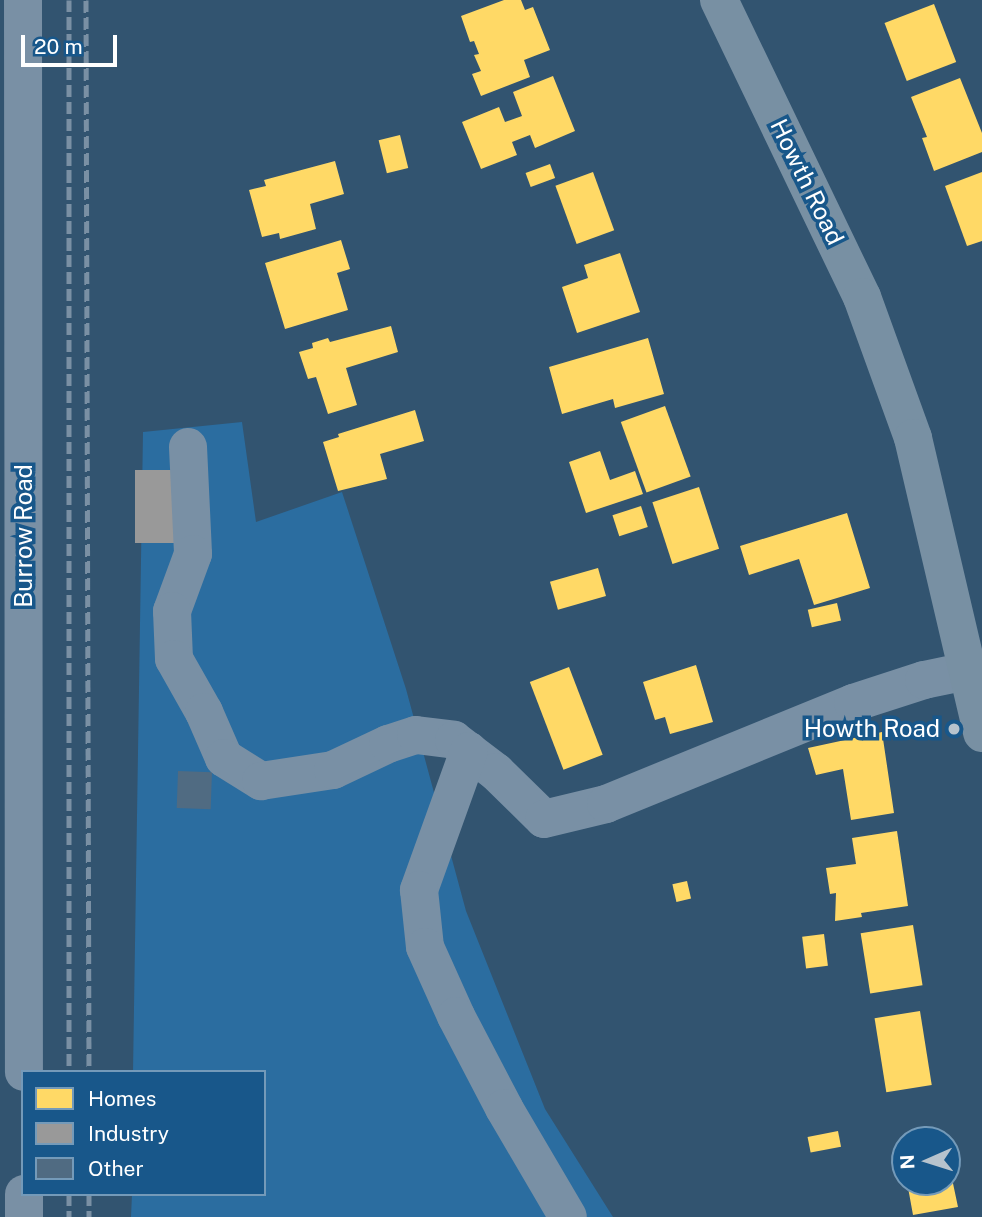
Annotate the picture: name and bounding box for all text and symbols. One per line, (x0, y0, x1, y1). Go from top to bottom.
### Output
scale bar (24, 21, 121, 65)
text: 20 m (34, 34, 83, 59)
street label: Howth Road (764, 114, 850, 250)
street label: Burrow Road (10, 464, 38, 608)
place label: Howth Road (804, 715, 940, 743)
marker: Howth Road (946, 721, 962, 737)
legend (21, 1070, 266, 1196)
text: Homes (88, 1086, 156, 1111)
text: Industry (88, 1121, 169, 1146)
north arrow (891, 1126, 961, 1196)
text: N (896, 1154, 918, 1170)
text: Other (88, 1156, 144, 1181)

